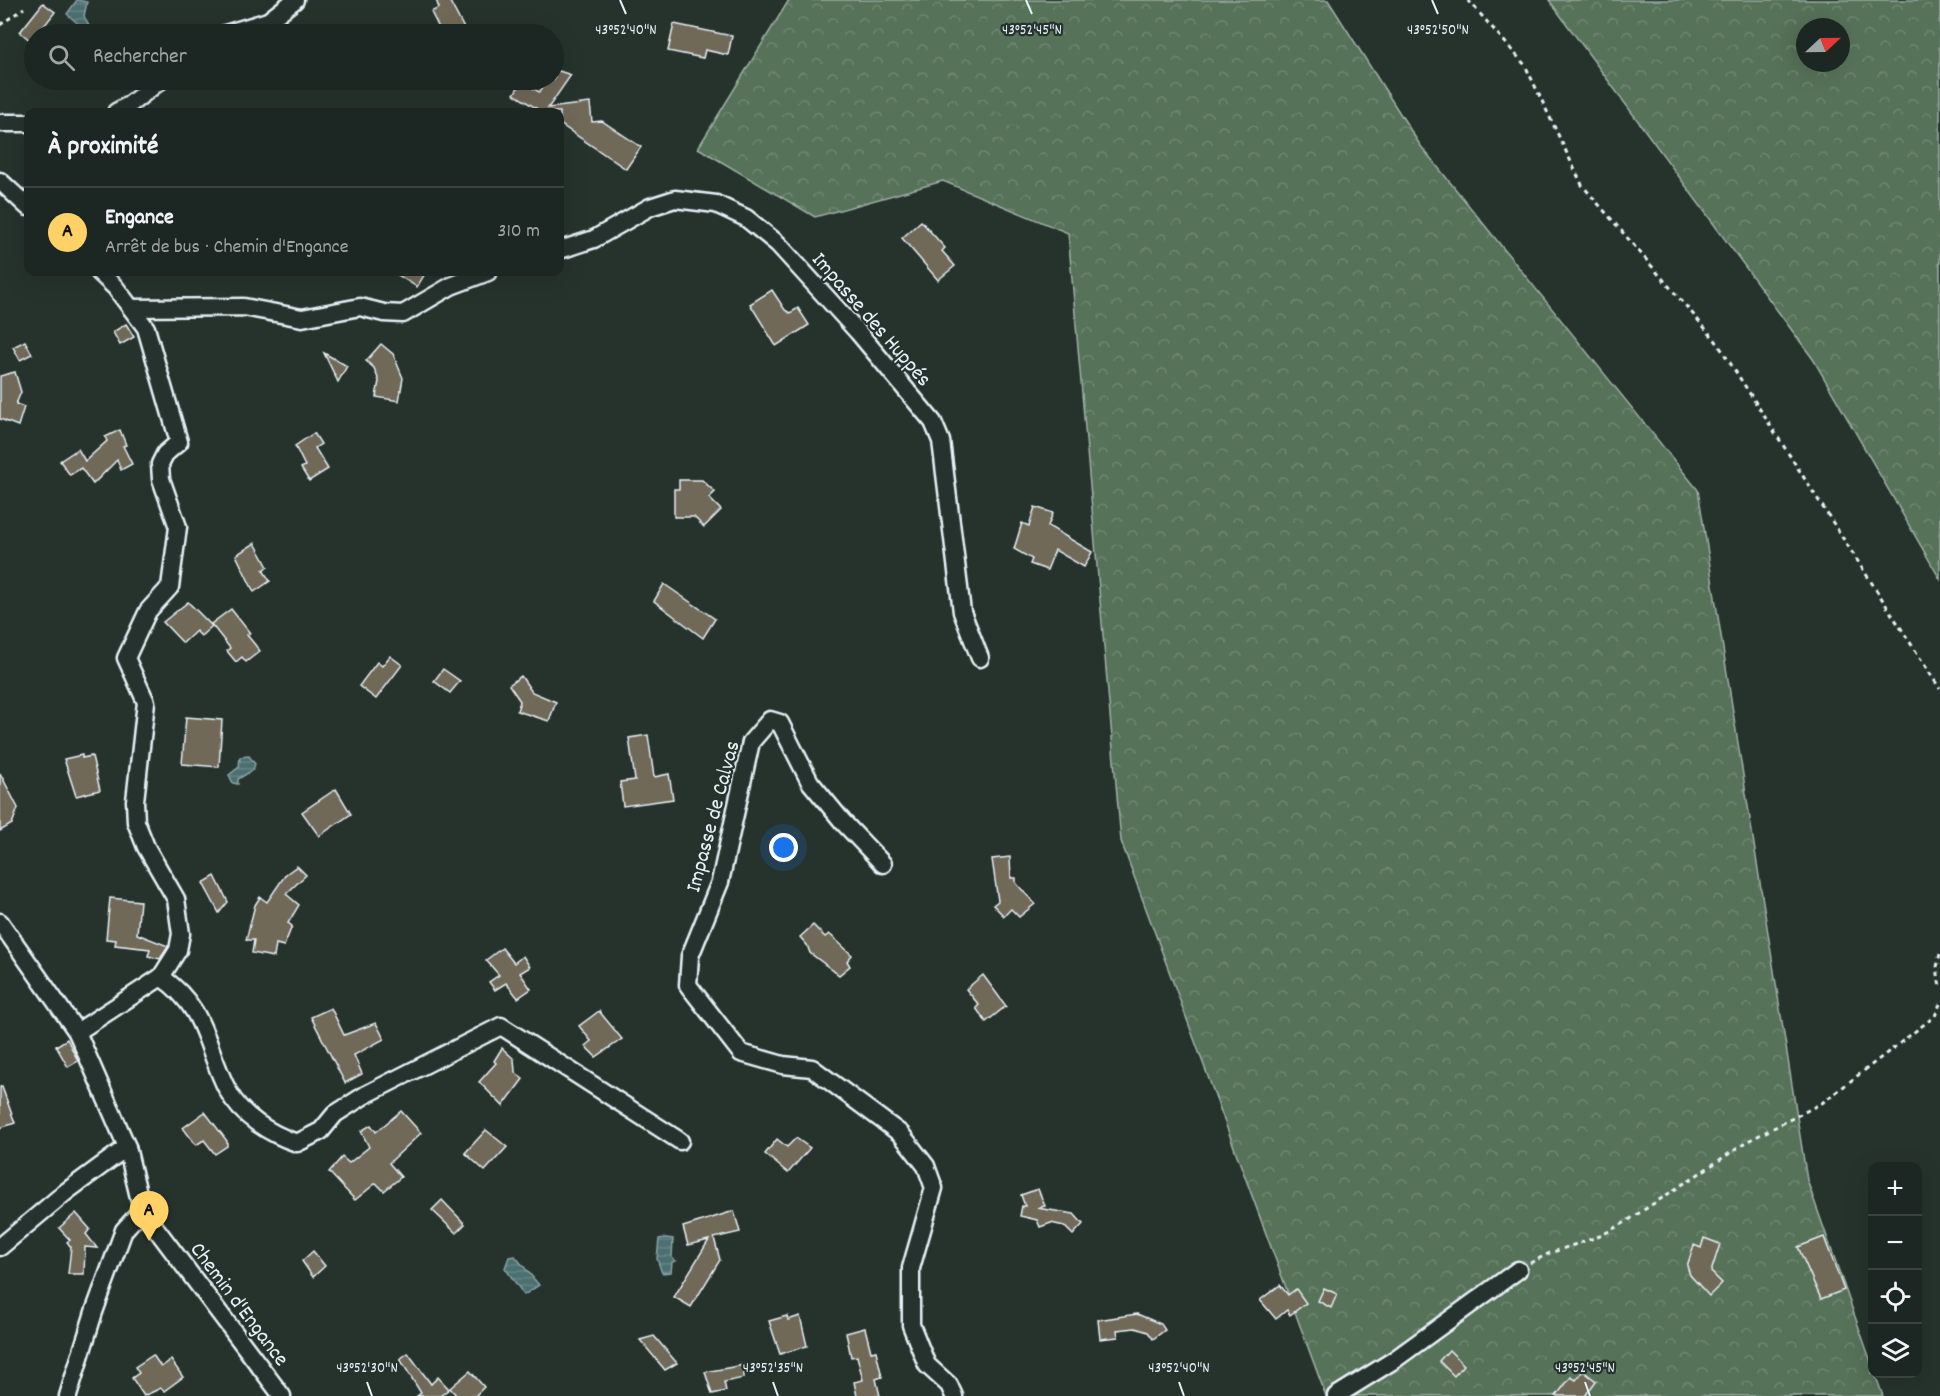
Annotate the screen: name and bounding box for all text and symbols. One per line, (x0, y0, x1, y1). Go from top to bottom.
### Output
north arrow (1796, 18, 1850, 72)
text: 43°52'40"N (595, 20, 657, 42)
text: 43°52'45"N (1002, 20, 1062, 42)
text: 43°52'50"N (1407, 20, 1469, 42)
search box (24, 24, 564, 90)
icon: search (45, 41, 78, 74)
text: Rechercher (93, 42, 187, 73)
text: À proximité (48, 129, 158, 166)
text: Engance (105, 203, 174, 234)
text: A (62, 218, 73, 246)
text: 310 m (498, 218, 540, 246)
text: Arrêt de bus · Chemin d'Engance (105, 234, 348, 262)
street label: Impasse des Huppés (803, 246, 938, 395)
street label: Impasse de Calvas (679, 738, 750, 896)
your location (769, 833, 798, 862)
map controls (1868, 1162, 1922, 1378)
button: + (1868, 1162, 1922, 1216)
pin: A (130, 1192, 168, 1241)
button: − (1868, 1216, 1922, 1270)
street label: Chemin d'Engance (181, 1237, 295, 1374)
button: locate (1868, 1270, 1922, 1324)
button: layers (1868, 1324, 1922, 1378)
text: 43°52'30"N (336, 1358, 398, 1380)
text: 43°52'35"N (743, 1358, 803, 1380)
text: 43°52'40"N (1148, 1358, 1210, 1380)
text: 43°52'45"N (1555, 1358, 1615, 1380)

